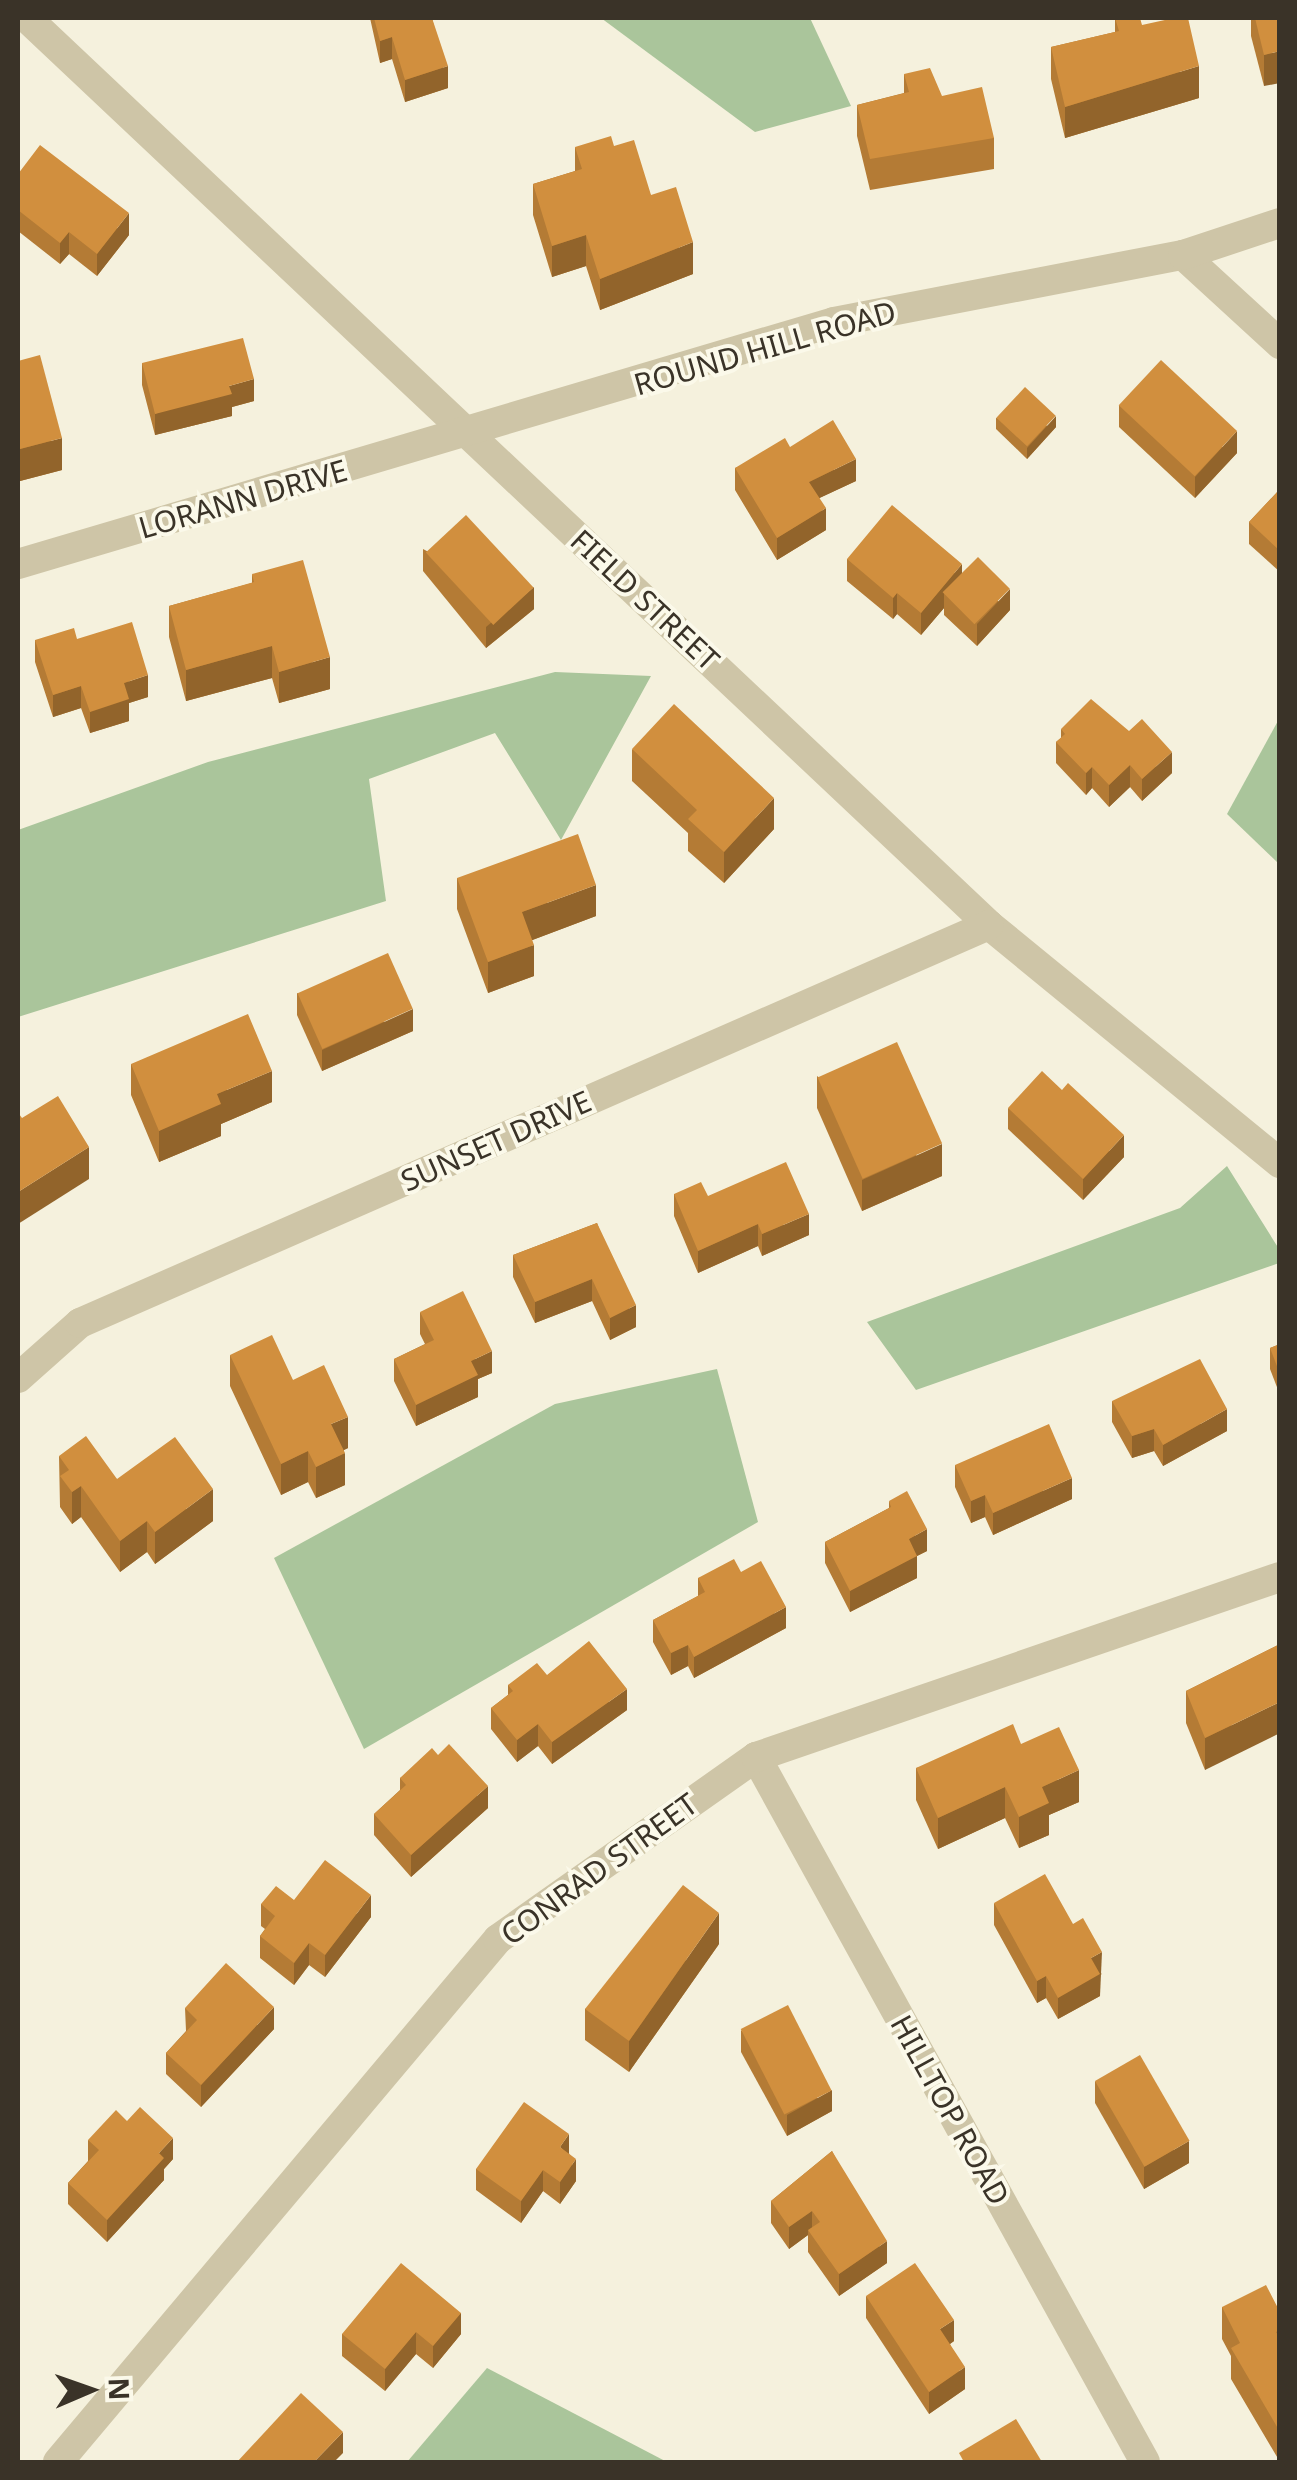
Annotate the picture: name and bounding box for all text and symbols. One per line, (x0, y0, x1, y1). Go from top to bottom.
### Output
street label: ROUND HILL ROAD (630, 293, 900, 403)
street label: LORANN DRIVE (135, 452, 351, 546)
street label: FIELD STREET (563, 522, 727, 678)
street label: SUNSET DRIVE (395, 1083, 597, 1199)
street label: CONRAD STREET (494, 1786, 704, 1952)
street label: HILLTOP ROAD (883, 2009, 1017, 2211)
north arrow (40, 2340, 140, 2440)
text: N (101, 2377, 139, 2401)

